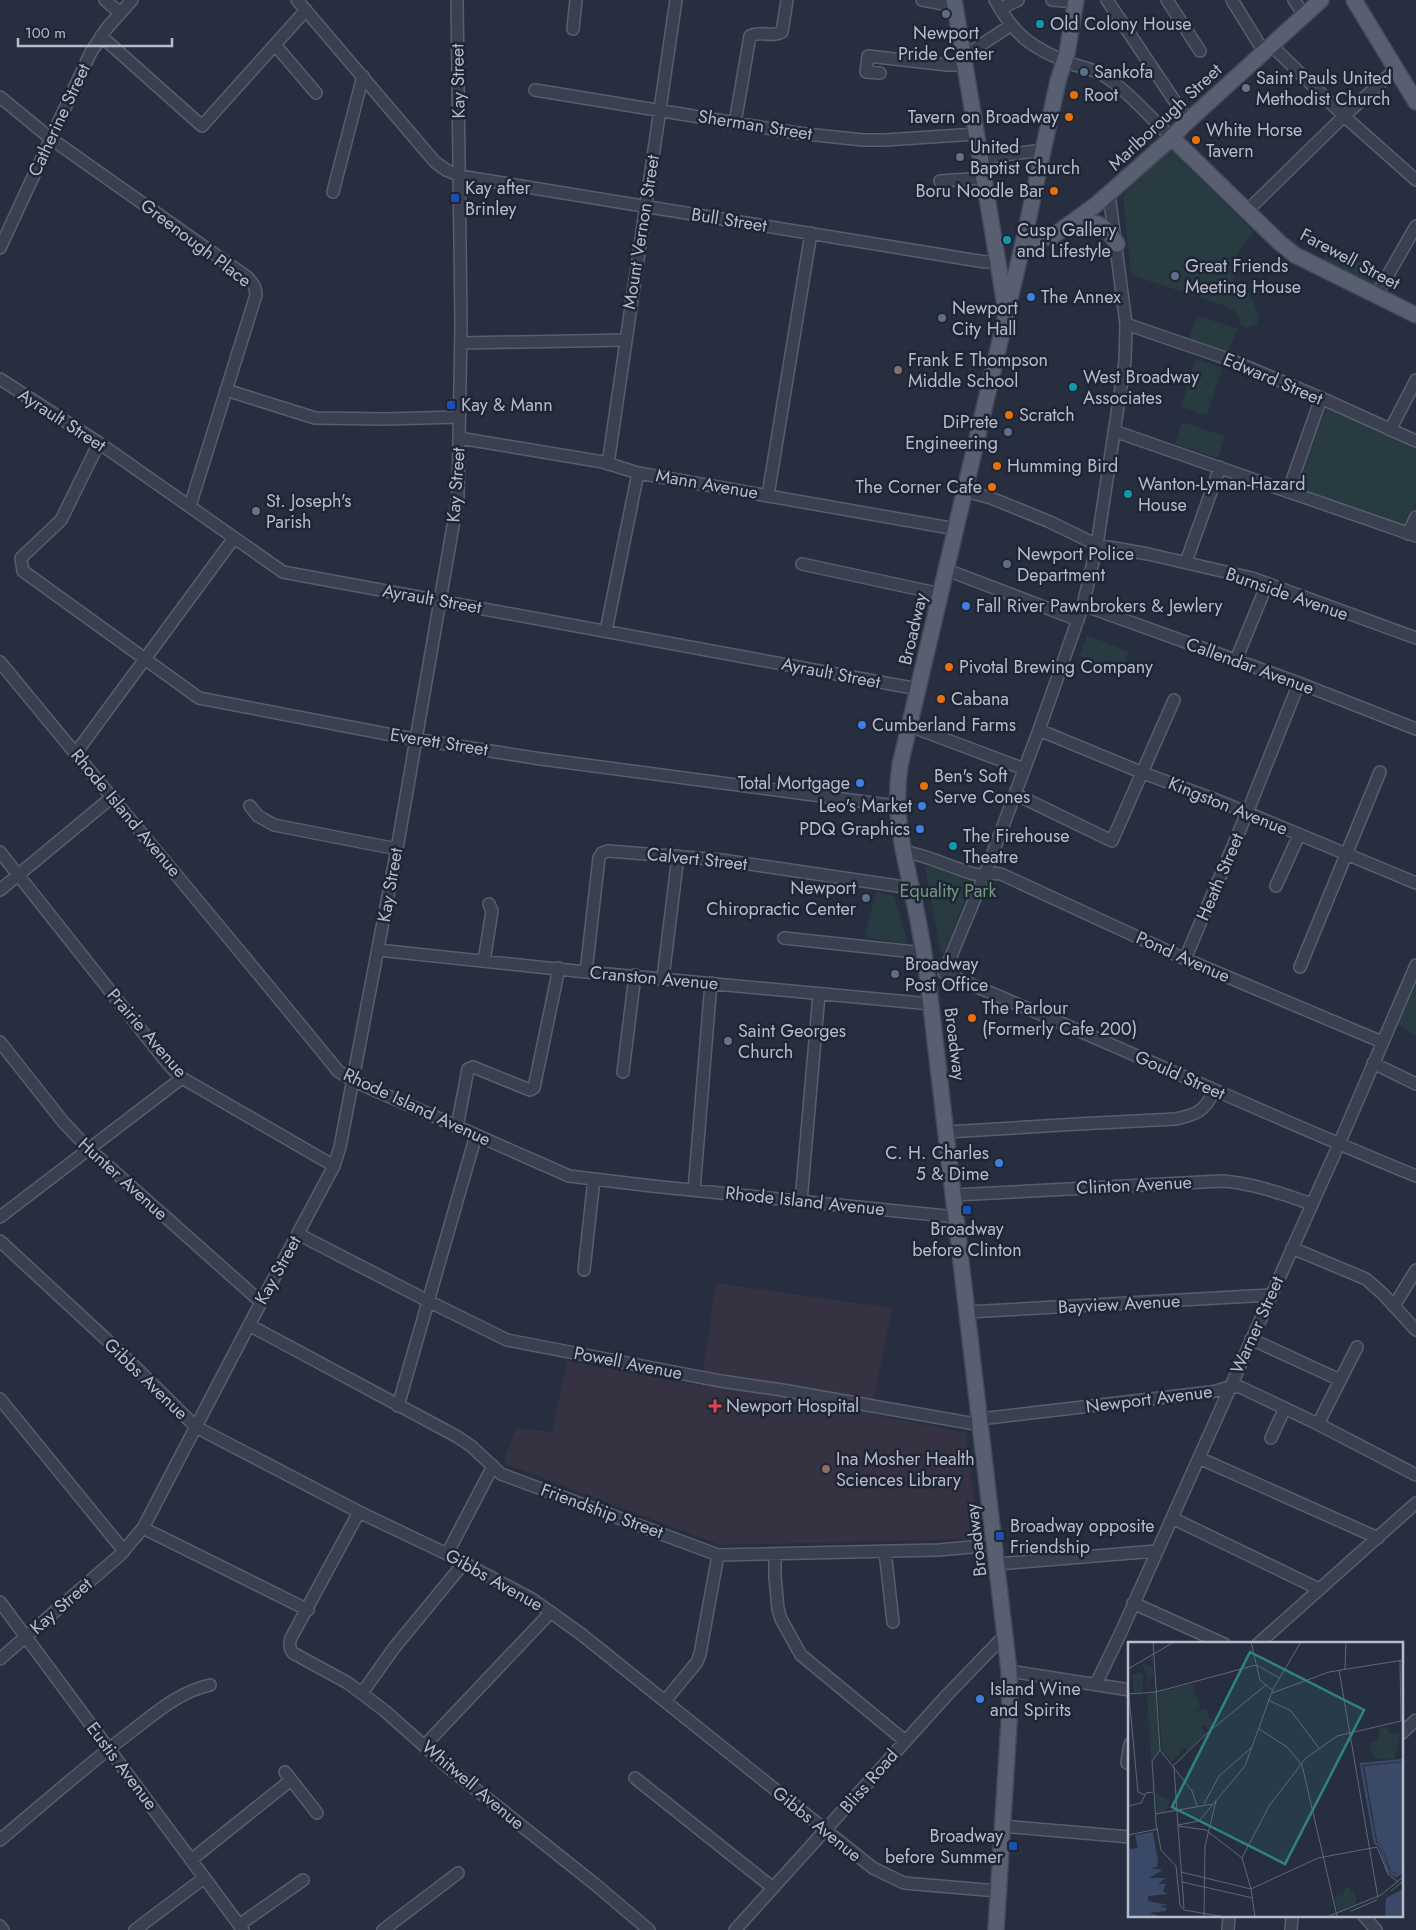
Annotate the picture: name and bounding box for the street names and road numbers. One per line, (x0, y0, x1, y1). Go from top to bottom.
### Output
street label: Kay Street (444, 43, 472, 119)
street label: Marlborough Street (1102, 57, 1228, 177)
street label: Catherine Street (21, 59, 97, 181)
street label: Sherman Street (696, 103, 815, 147)
street label: Mount Vernon Street (616, 152, 666, 311)
street label: Greenough Place (135, 193, 257, 293)
street label: Bull Street (689, 201, 769, 239)
street label: Farewell Street (1295, 222, 1405, 297)
street label: Edward Street (1219, 346, 1327, 412)
street label: Ayrault Street (13, 382, 112, 458)
street label: Kay Street (440, 446, 472, 523)
street label: Mann Avenue (654, 462, 760, 506)
street label: Burnside Avenue (1222, 561, 1352, 627)
street label: Ayrault Street (381, 578, 484, 621)
street label: Broadway (892, 590, 934, 668)
street label: Callendar Avenue (1182, 631, 1318, 701)
street label: Ayrault Street (779, 651, 883, 695)
street label: Everett Street (388, 721, 491, 763)
street label: Rhode Island Avenue (65, 743, 187, 883)
street label: Kingston Avenue (1164, 770, 1292, 842)
street label: Heath Street (1190, 829, 1250, 925)
street label: Calvert Street (645, 841, 749, 877)
street label: Kay Street (371, 845, 409, 924)
street label: Pond Avenue (1132, 925, 1234, 989)
street label: Cranston Avenue (589, 959, 719, 997)
street label: Prairie Avenue (101, 983, 193, 1083)
street label: Broadway (938, 1006, 972, 1082)
street label: Gould Street (1131, 1044, 1230, 1107)
street label: Rhode Island Avenue (339, 1061, 495, 1153)
street label: Hunter Avenue (72, 1132, 174, 1226)
street label: Clinton Avenue (1076, 1169, 1192, 1201)
street label: Rhode Island Avenue (724, 1180, 886, 1222)
street label: Kay Street (248, 1230, 308, 1309)
street label: Warner Street (1224, 1272, 1290, 1378)
street label: Bayview Avenue (1057, 1288, 1181, 1320)
street label: Gibbs Avenue (98, 1332, 194, 1426)
street label: Powell Avenue (572, 1340, 684, 1386)
street label: Newport Avenue (1084, 1378, 1214, 1420)
street label: Friendship Street (537, 1477, 667, 1545)
street label: Broadway (959, 1502, 993, 1578)
street label: Gibbs Avenue (441, 1542, 547, 1618)
street label: Kay Street (24, 1571, 98, 1640)
street label: Eustis Avenue (80, 1717, 164, 1815)
street label: Whitwell Avenue (416, 1734, 530, 1836)
street label: Bliss Road (834, 1743, 904, 1819)
street label: Gibbs Avenue (767, 1780, 867, 1868)

